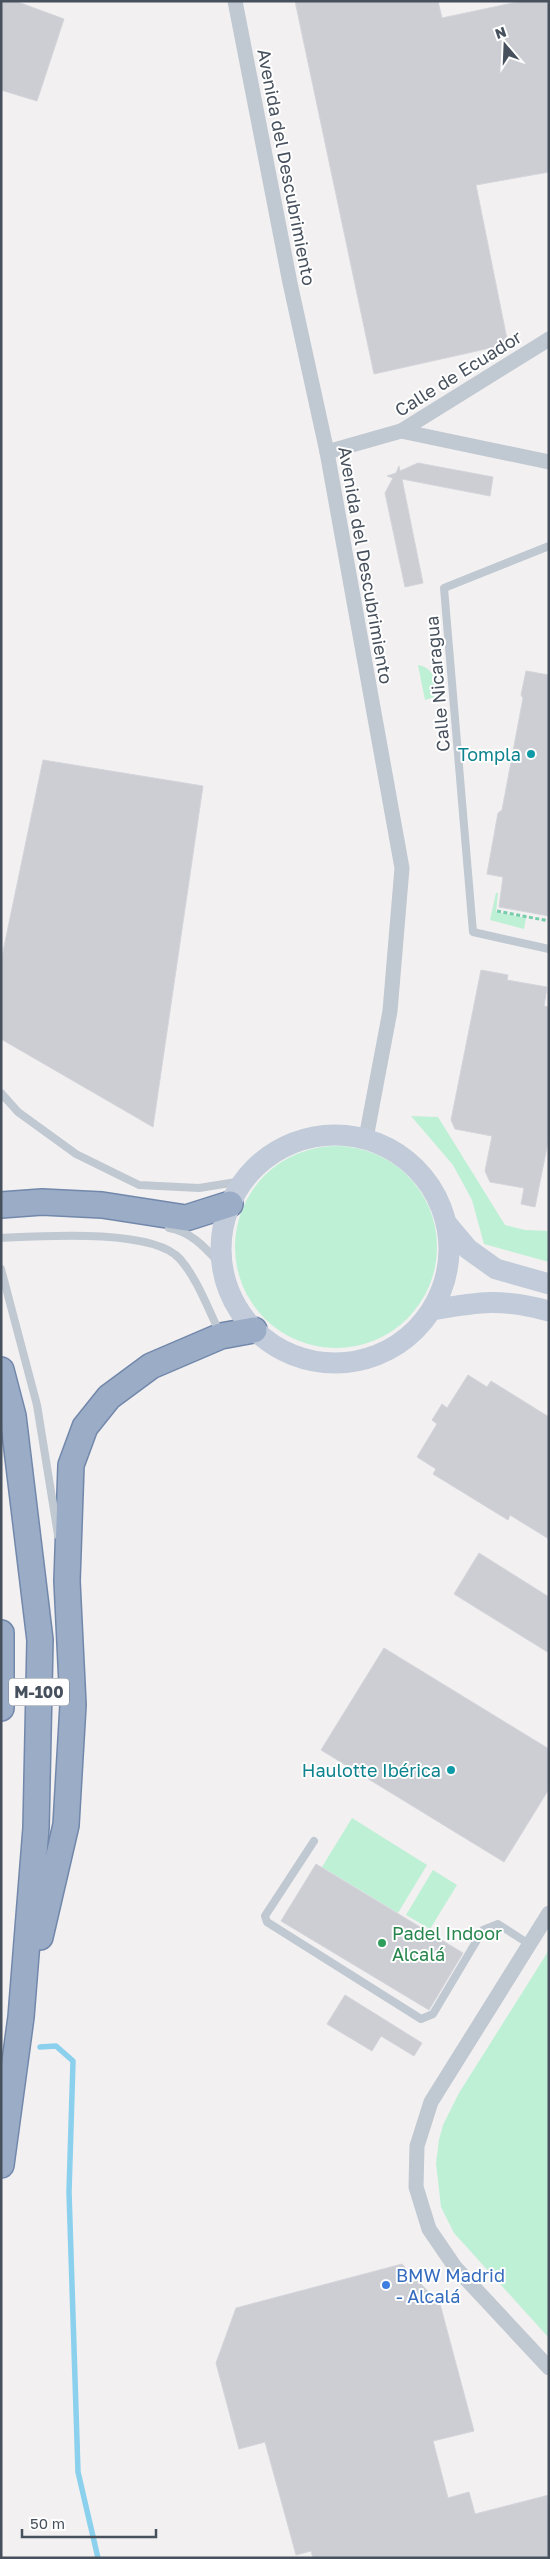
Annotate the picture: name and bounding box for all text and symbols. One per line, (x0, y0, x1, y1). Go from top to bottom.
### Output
north arrow (480, 20, 530, 70)
text: N (493, 22, 508, 42)
street label: Avenida del Descubrimiento (253, 47, 321, 287)
street label: Calle de Ecuador (391, 325, 525, 421)
street label: Avenida del Descubrimiento (334, 445, 398, 685)
street label: Calle Nicaragua (420, 615, 454, 753)
place label: Tompla (458, 743, 521, 765)
marker: Tompla (525, 748, 537, 760)
road number: M-100 (9, 1678, 69, 1705)
place label: Haulotte Ibérica (302, 1759, 441, 1781)
marker: Haulotte Ibérica (445, 1764, 457, 1776)
place label: Padel Indoor Alcalá (392, 1922, 502, 1965)
marker: Padel Indoor Alcalá (376, 1937, 388, 1949)
place label: BMW Madrid - Alcalá (396, 2264, 505, 2307)
marker: BMW Madrid - Alcalá (380, 2279, 392, 2291)
scale bar (22, 2506, 156, 2538)
text: 50 m (30, 2514, 65, 2532)

